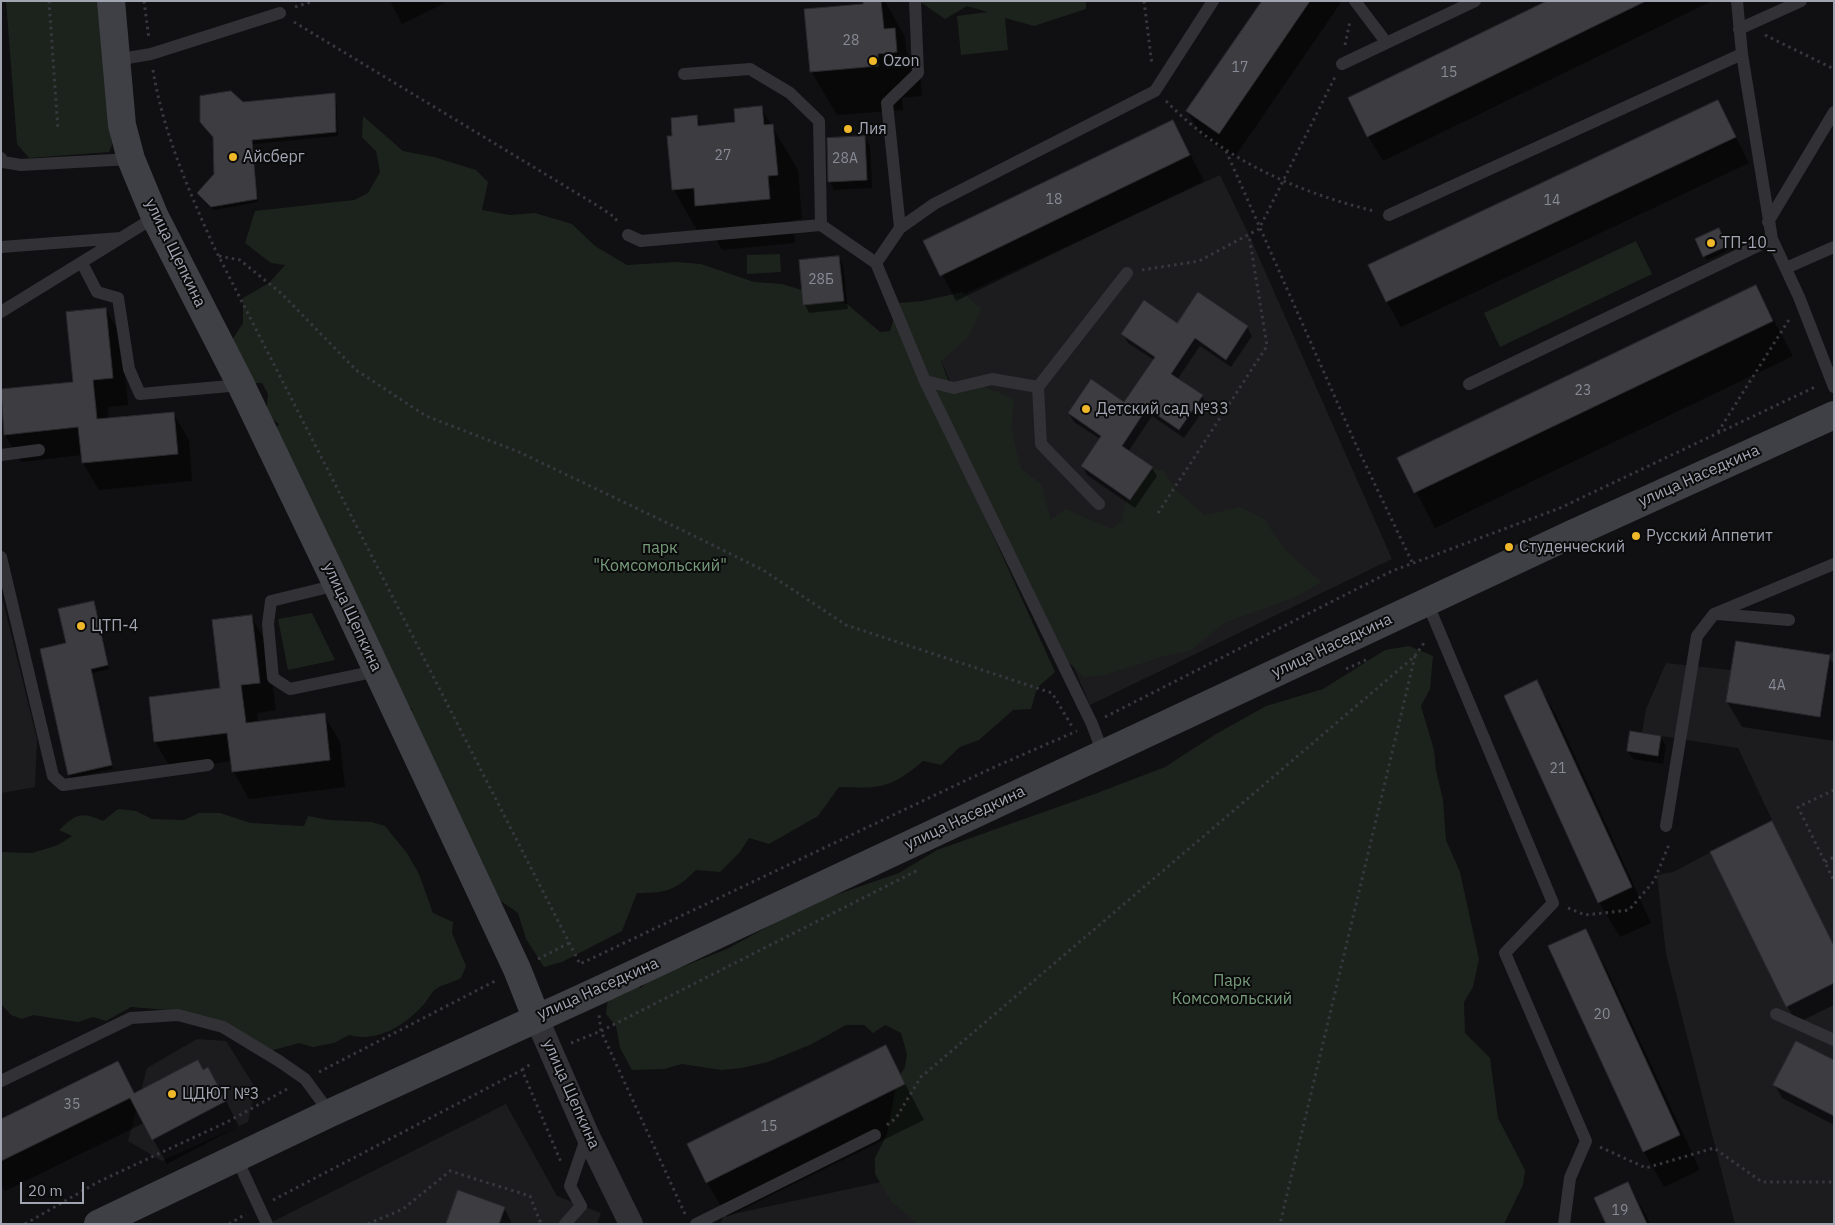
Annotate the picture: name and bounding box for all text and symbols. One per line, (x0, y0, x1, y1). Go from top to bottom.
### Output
house number: 28 (843, 33, 859, 49)
place label: Ozon (883, 51, 920, 71)
marker: Ozon (867, 55, 879, 67)
house number: 17 (1232, 60, 1248, 76)
house number: 15 (1441, 65, 1457, 81)
place label: Лия (858, 119, 887, 139)
marker: Лия (842, 123, 854, 135)
place label: Айсберг (243, 147, 305, 167)
house number: 27 (715, 148, 731, 164)
marker: Айсберг (227, 151, 239, 163)
house number: 28А (832, 151, 858, 167)
house number: 18 (1046, 192, 1062, 208)
house number: 14 (1544, 193, 1560, 209)
street label: улица Щепкина (141, 196, 209, 310)
place label: ТП-10_ (1721, 233, 1776, 253)
marker: ТП-10_ (1705, 237, 1717, 249)
house number: 28Б (808, 272, 834, 288)
house number: 23 (1575, 383, 1591, 399)
place label: Детский сад №33 (1096, 399, 1229, 419)
marker: Детский сад №33 (1080, 403, 1092, 415)
street label: улица Наседкина (1636, 441, 1762, 511)
place label: Русский Аппетит (1646, 526, 1773, 546)
marker: Русский Аппетит (1630, 530, 1642, 542)
place label: Студенческий (1519, 537, 1625, 557)
park label: парк "Комсомольский" (593, 538, 727, 576)
marker: Студенческий (1503, 541, 1515, 553)
street label: улица Щепкина (318, 559, 386, 675)
street label: улица Наседкина (1269, 610, 1395, 682)
place label: ЦТП-4 (91, 616, 138, 636)
marker: ЦТП-4 (75, 620, 87, 632)
house number: 4А (1768, 678, 1786, 694)
house number: 21 (1550, 761, 1566, 777)
street label: улица Наседкина (902, 782, 1028, 854)
street label: улица Наседкина (535, 954, 661, 1024)
park label: Парк Комсомольский (1172, 971, 1292, 1009)
house number: 20 (1594, 1007, 1610, 1023)
street label: улица Щепкина (538, 1036, 604, 1152)
place label: ЦДЮТ №3 (182, 1084, 259, 1104)
marker: ЦДЮТ №3 (166, 1088, 178, 1100)
house number: 35 (64, 1097, 80, 1113)
house number: 15 (761, 1119, 777, 1135)
scale bar (22, 1172, 86, 1204)
text: 20 m (28, 1181, 63, 1200)
house number: 19 (1612, 1203, 1628, 1219)

